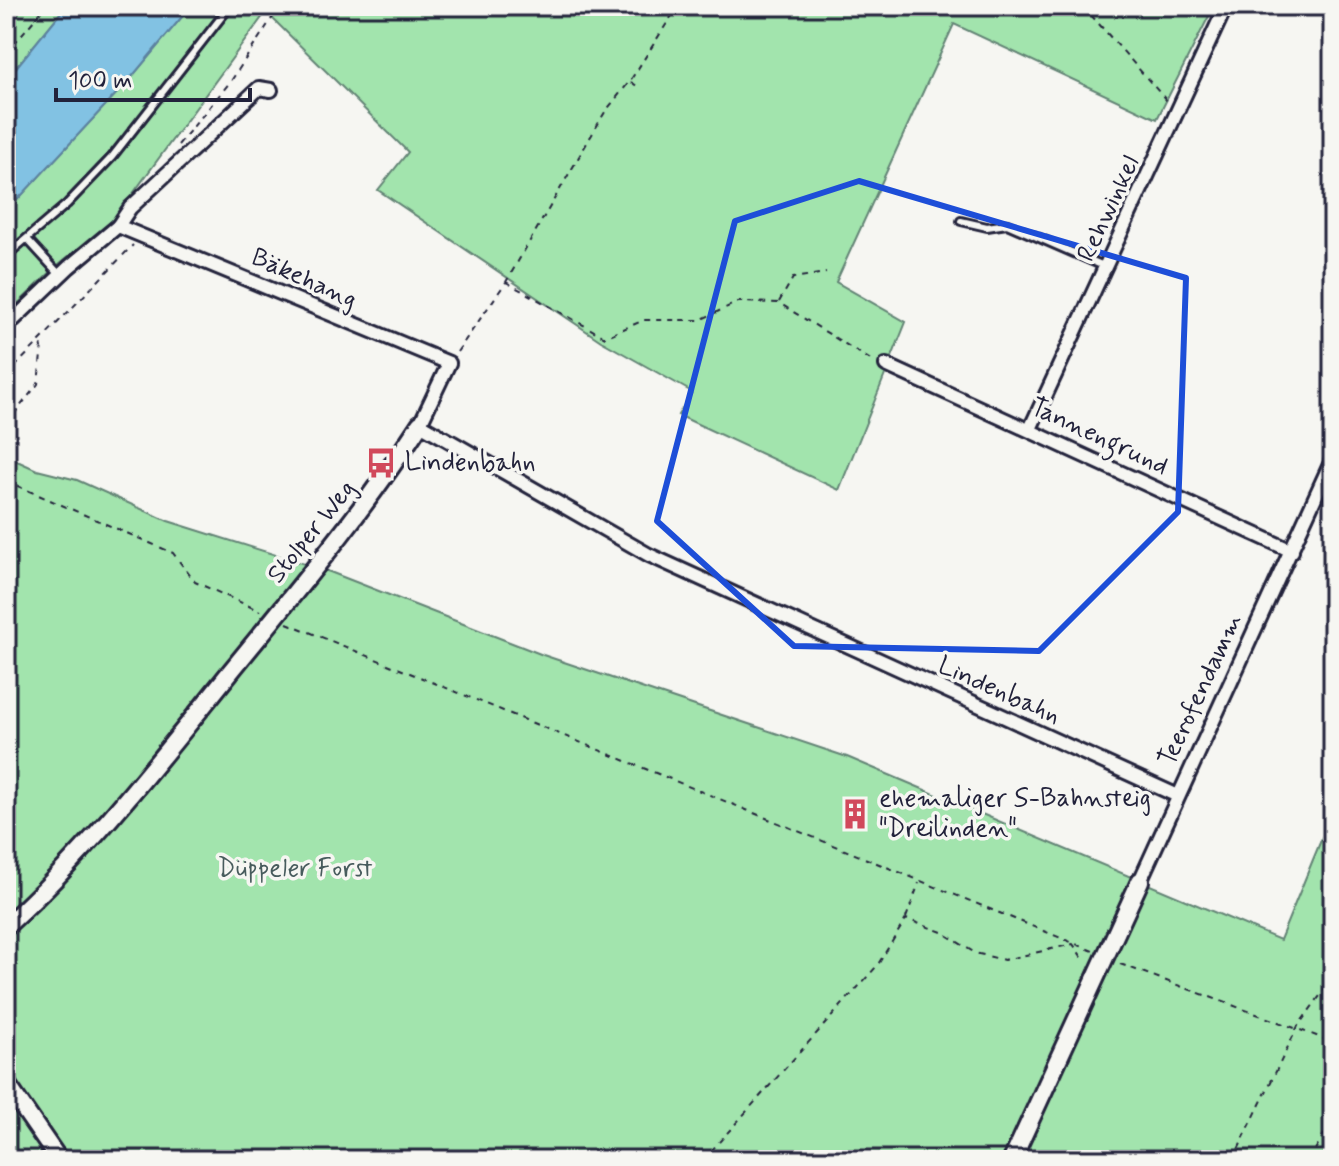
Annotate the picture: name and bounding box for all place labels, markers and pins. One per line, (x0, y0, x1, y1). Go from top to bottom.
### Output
bus stop icon: Lindenbahn (364, 446, 398, 480)
place label: Lindenbahn (405, 446, 536, 480)
place label: ehemaliger S-Bahnsteig "Dreilinden" (879, 782, 1151, 846)
building icon: ehemaliger S-Bahnsteig "Dreilinden" (838, 797, 872, 831)

